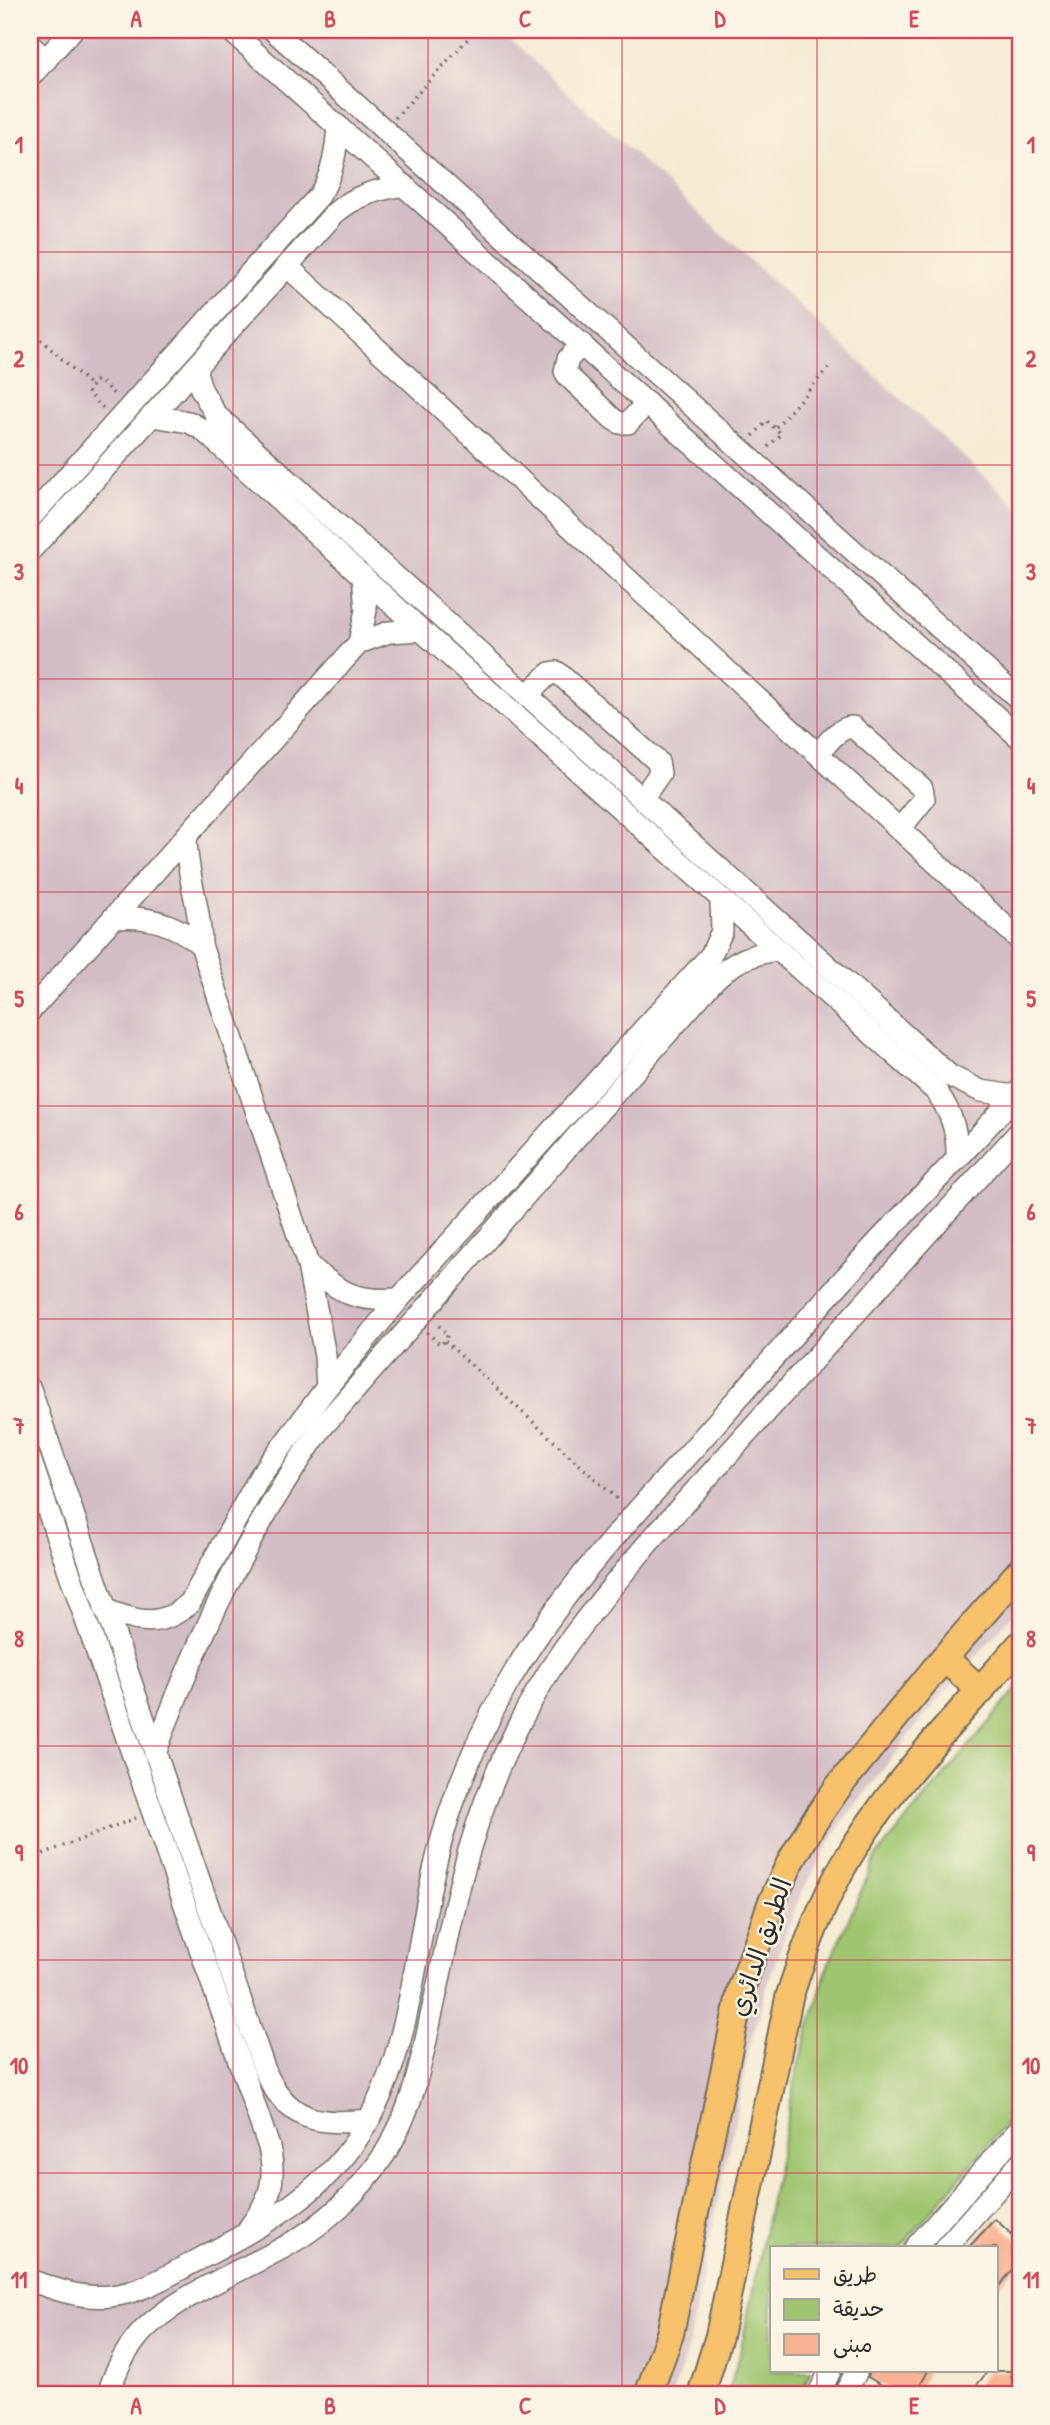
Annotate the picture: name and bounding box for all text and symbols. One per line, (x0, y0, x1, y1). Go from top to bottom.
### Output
text: A (130, 3, 142, 34)
text: B (324, 3, 336, 34)
text: C (519, 3, 531, 34)
text: D (715, 3, 727, 34)
text: E (909, 3, 920, 34)
text: 1 (15, 129, 23, 160)
text: 1 (1027, 129, 1035, 160)
text: 2 (14, 343, 25, 374)
text: 2 (1026, 343, 1037, 374)
text: 3 (14, 556, 24, 587)
text: 3 (1026, 556, 1036, 587)
text: 4 (15, 770, 24, 801)
text: 4 (1027, 770, 1036, 801)
text: 5 (14, 983, 24, 1014)
text: 5 (1026, 983, 1036, 1014)
text: 6 (14, 1196, 24, 1227)
text: 6 (1026, 1196, 1036, 1227)
text: 7 (12, 1410, 25, 1441)
text: 7 (1024, 1410, 1037, 1441)
text: 8 (14, 1623, 24, 1654)
text: 8 (1026, 1623, 1036, 1654)
text: 9 (15, 1837, 24, 1868)
text: 9 (1027, 1837, 1036, 1868)
street label: الطريق الدائري (720, 1873, 801, 2021)
text: 10 (10, 2050, 28, 2081)
text: 10 (1022, 2050, 1040, 2081)
legend (770, 2246, 998, 2372)
text: طريق (833, 2260, 877, 2289)
text: 11 (11, 2264, 27, 2295)
text: 11 (1023, 2264, 1039, 2295)
text: حديقة (833, 2294, 884, 2323)
text: مبنى (833, 2330, 872, 2359)
text: A (130, 2390, 142, 2421)
text: B (324, 2390, 336, 2421)
text: C (519, 2390, 531, 2421)
text: D (715, 2390, 727, 2421)
text: E (909, 2390, 920, 2421)

